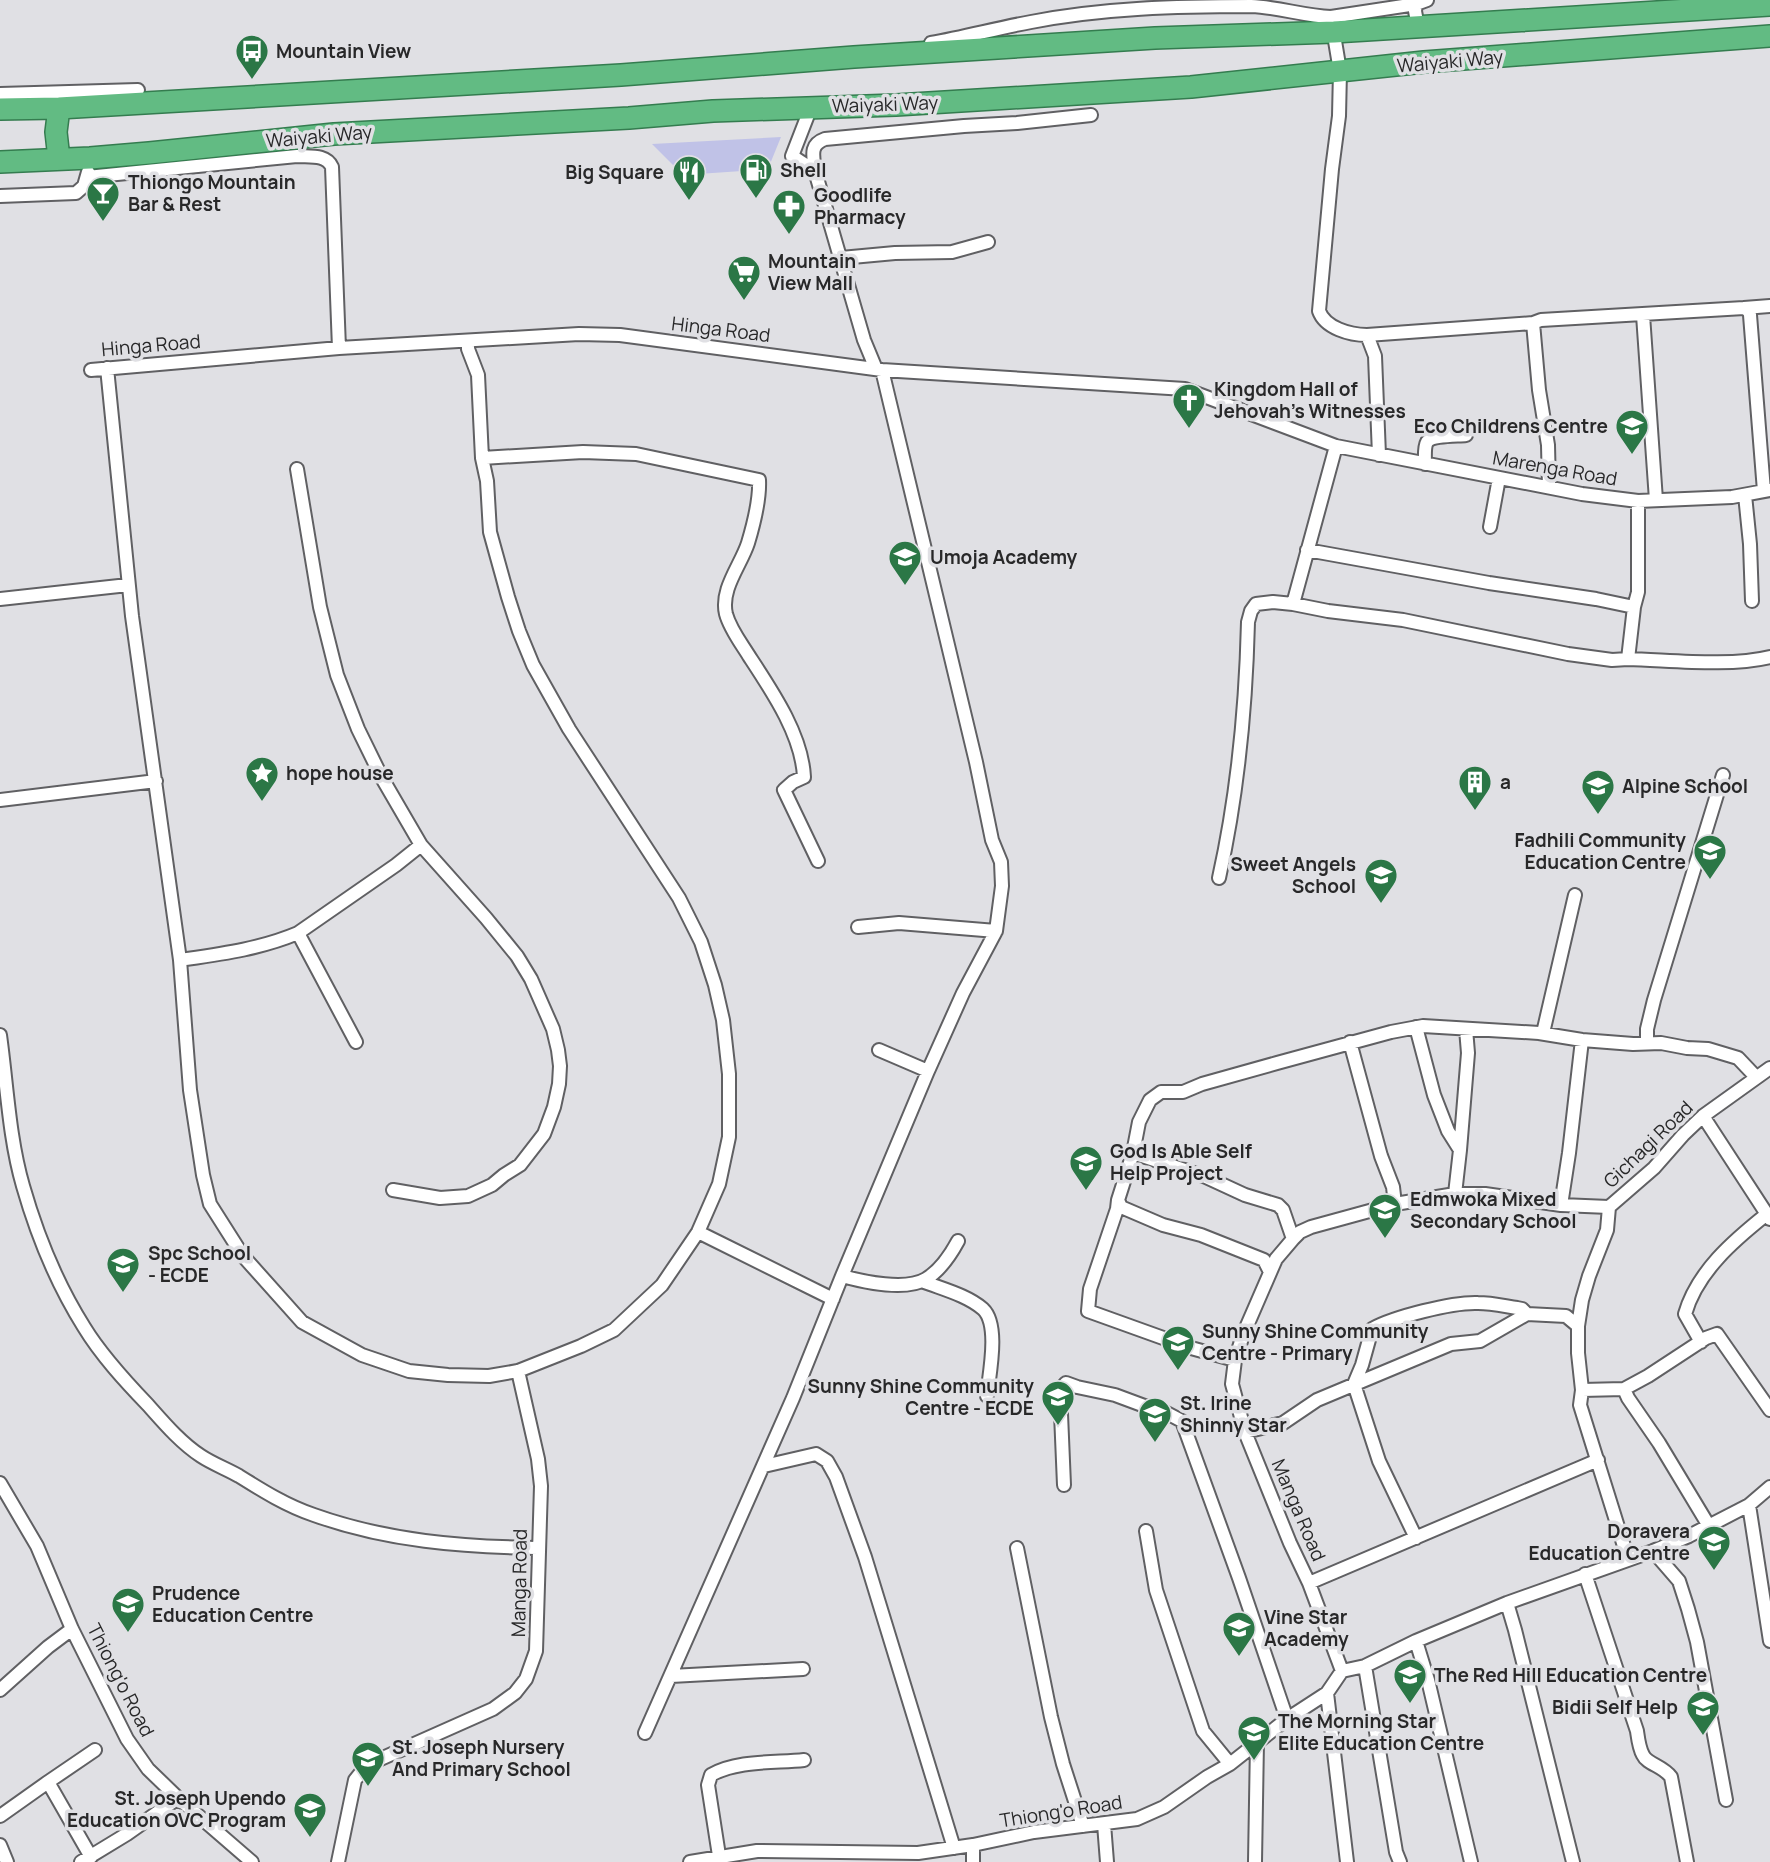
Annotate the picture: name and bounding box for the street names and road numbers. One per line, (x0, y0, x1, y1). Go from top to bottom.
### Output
street label: Waiyaki Way (1396, 43, 1504, 79)
street label: Waiyaki Way (831, 89, 939, 119)
street label: Waiyaki Way (265, 118, 373, 154)
street label: Hinga Road (670, 310, 772, 348)
street label: Hinga Road (100, 328, 202, 362)
street label: Marenga Road (1491, 444, 1619, 492)
street label: Gichagi Road (1598, 1095, 1698, 1193)
street label: Manga Road (1266, 1455, 1332, 1565)
street label: Manga Road (505, 1529, 533, 1637)
street label: Thiong'o Road (81, 1619, 161, 1741)
street label: Thiong'o Road (998, 1788, 1124, 1834)

